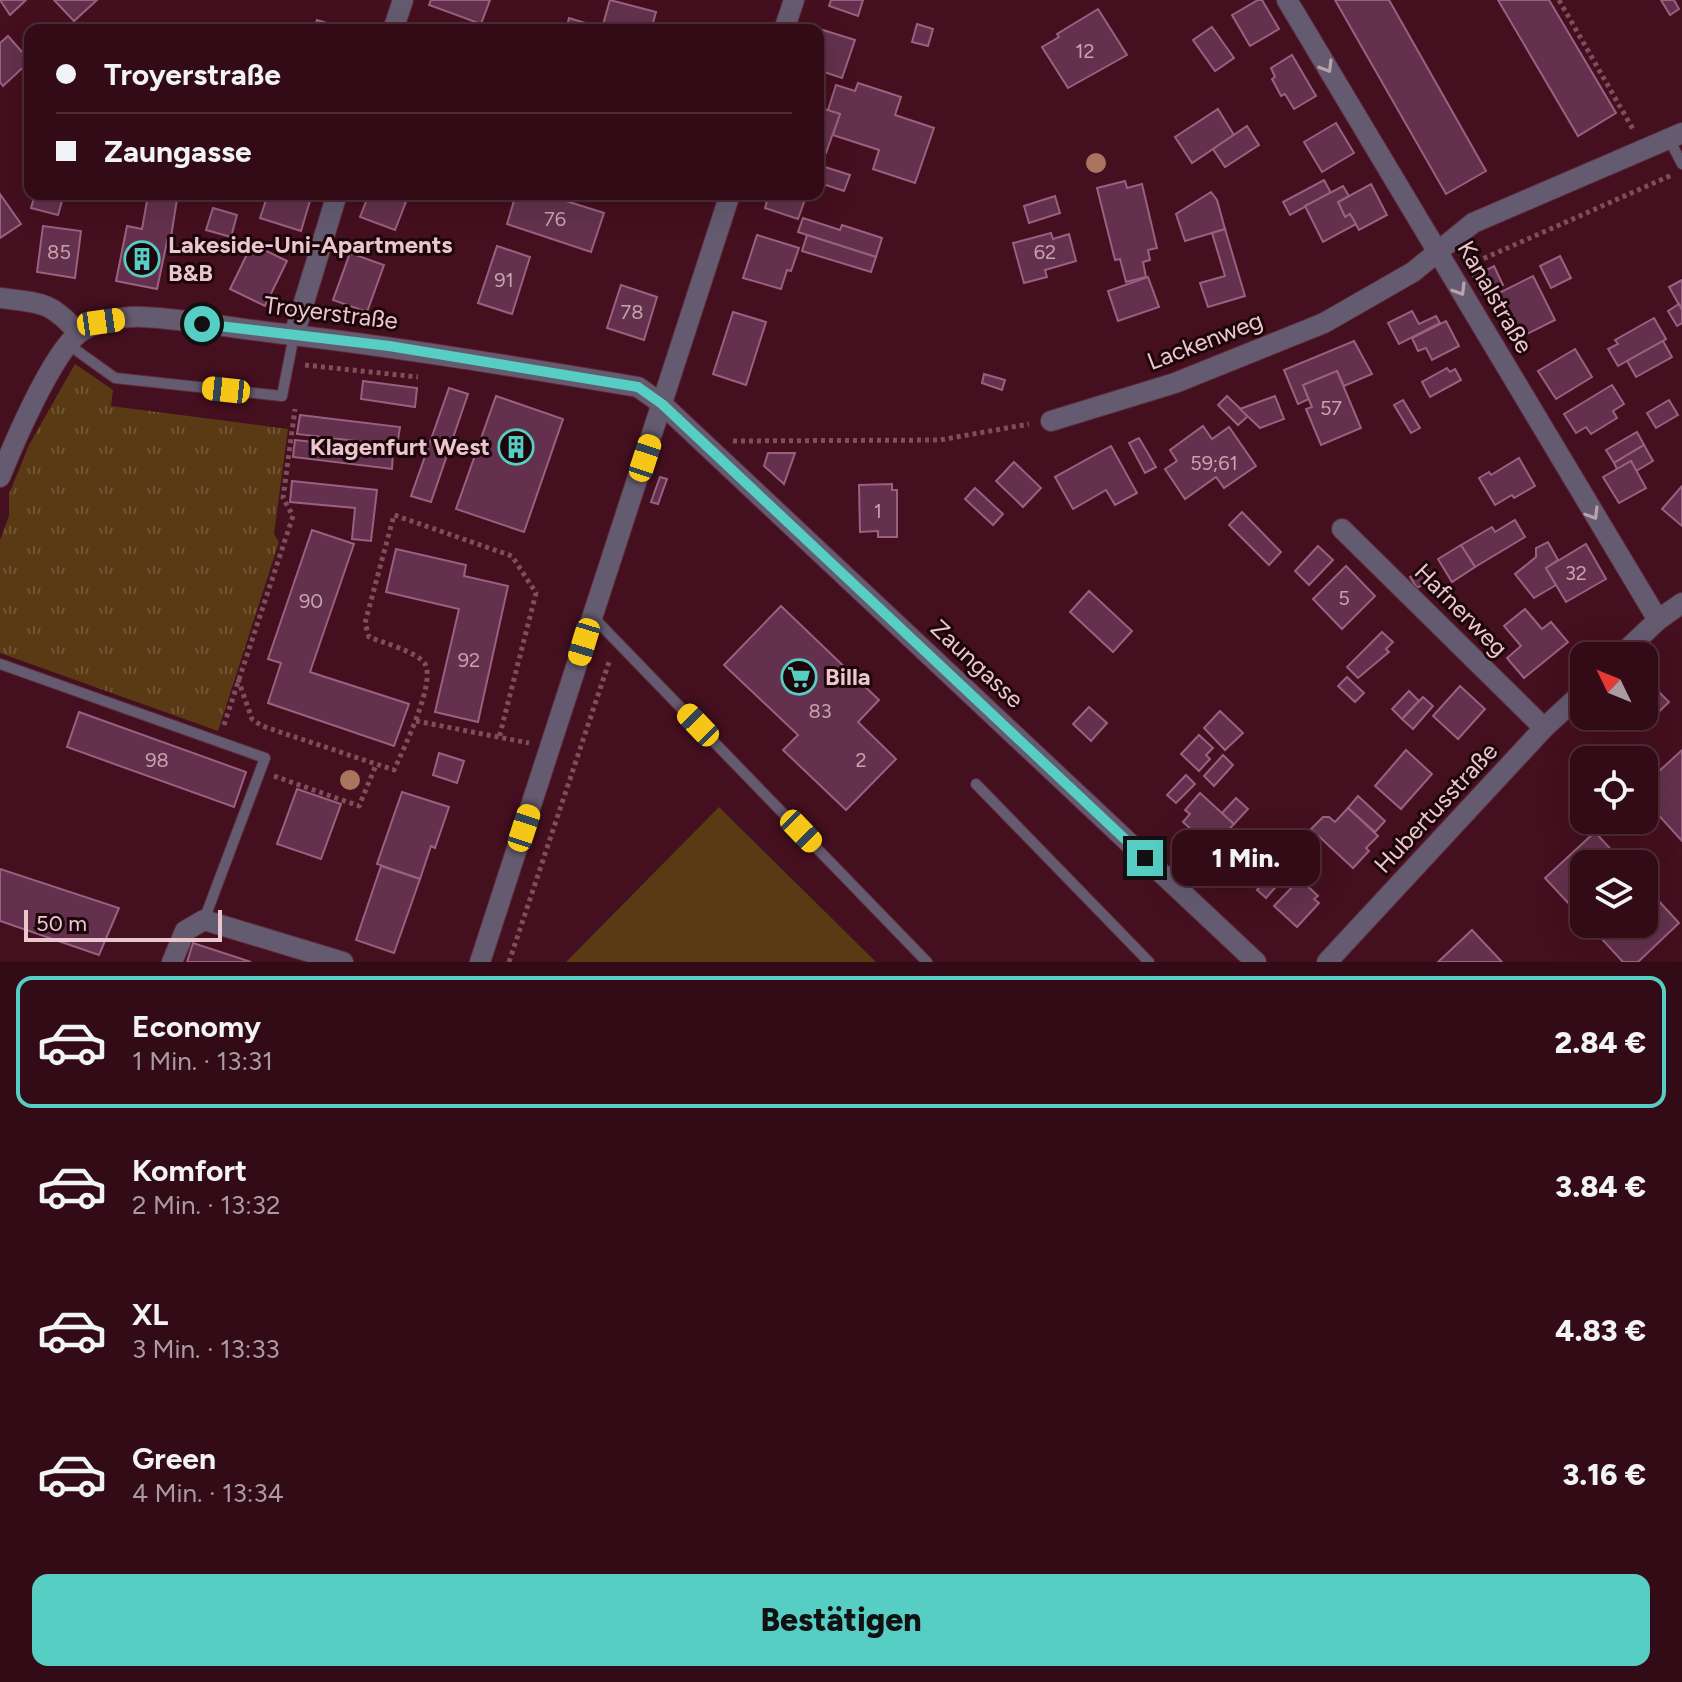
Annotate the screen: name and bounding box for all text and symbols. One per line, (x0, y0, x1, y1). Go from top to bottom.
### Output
house number: 12 (1075, 39, 1095, 63)
text: Troyerstraße (104, 56, 281, 93)
one-way arrow (1317, 58, 1333, 73)
text: Zaungasse (104, 133, 252, 170)
house number: 76 (544, 207, 566, 231)
place label: Lakeside-Uni-Apartments B&B (168, 230, 453, 287)
street label: Kanalstraße (1452, 235, 1539, 358)
house number: 85 (47, 240, 71, 264)
building icon: Lakeside-Uni-Apartments B&B (123, 240, 161, 278)
house number: 62 (1034, 240, 1056, 264)
house number: 91 (494, 268, 514, 292)
one-way arrow (1450, 281, 1466, 296)
street label: Troyerstraße (262, 290, 400, 335)
house number: 78 (620, 300, 644, 324)
street label: Lackenweg (1143, 305, 1267, 376)
route start (184, 306, 220, 342)
car (76, 307, 126, 337)
car (201, 376, 251, 404)
house number: 57 (1320, 396, 1342, 420)
building icon: Klagenfurt West (497, 428, 535, 466)
car (626, 431, 664, 485)
place label: Klagenfurt West (310, 432, 490, 461)
house number: 59;61 (1190, 451, 1238, 475)
house number: 1 (874, 499, 882, 523)
one-way arrow (1583, 505, 1599, 520)
street label: Hafnerweg (1409, 557, 1514, 662)
house number: 32 (1565, 561, 1587, 585)
house number: 5 (1338, 586, 1350, 610)
house number: 90 (299, 589, 323, 613)
street label: Zaungasse (925, 613, 1030, 714)
car (566, 616, 602, 668)
north arrow (1570, 642, 1658, 730)
map controls (1570, 642, 1658, 938)
house number: 92 (458, 648, 480, 672)
supermarket icon: Billa (780, 658, 818, 696)
place label: Billa (825, 662, 871, 691)
car (673, 699, 723, 751)
house number: 83 (808, 699, 832, 723)
street label: Hubertusstraße (1368, 736, 1503, 879)
button: locate (1570, 746, 1658, 834)
house number: 98 (145, 748, 169, 772)
house number: 2 (855, 748, 867, 772)
car (505, 801, 543, 855)
car (776, 805, 826, 857)
callout: 1 Min. (1173, 830, 1321, 886)
route end (1127, 840, 1163, 876)
text: 1 Min. (1212, 842, 1280, 874)
button: layers (1570, 850, 1658, 938)
scale bar (24, 906, 222, 942)
text: 50 m (36, 910, 87, 937)
icon: car (36, 1006, 108, 1078)
text: Economy (132, 1008, 261, 1045)
text: 2.84 € (1555, 1024, 1646, 1061)
text: 1 Min. · 13:31 (132, 1045, 273, 1077)
icon: car (36, 1150, 108, 1222)
text: Komfort (132, 1152, 247, 1189)
text: 3.84 € (1555, 1168, 1646, 1205)
text: 2 Min. · 13:32 (132, 1189, 281, 1221)
icon: car (36, 1294, 108, 1366)
text: XL (132, 1296, 168, 1333)
text: 4.83 € (1555, 1312, 1646, 1349)
text: 3 Min. · 13:33 (132, 1333, 280, 1365)
icon: car (36, 1438, 108, 1510)
text: Green (132, 1440, 216, 1477)
text: 3.16 € (1562, 1456, 1646, 1493)
text: 4 Min. · 13:34 (132, 1477, 284, 1509)
button: Bestätigen (32, 1574, 1650, 1666)

